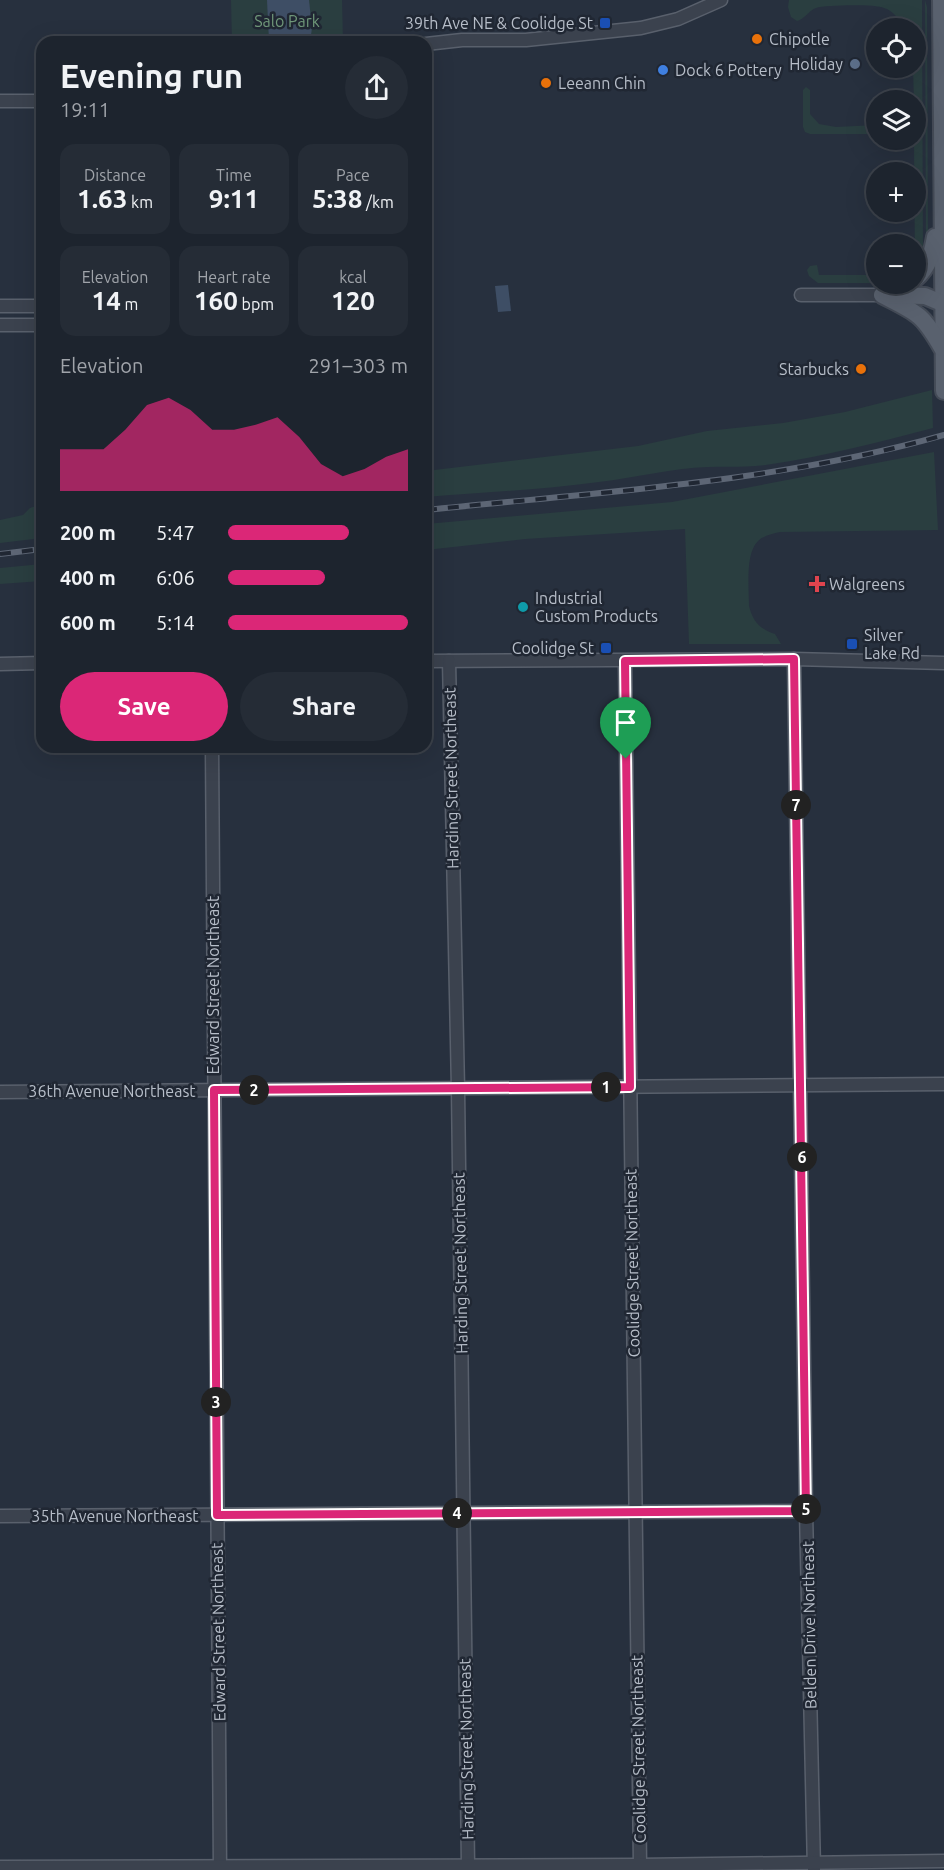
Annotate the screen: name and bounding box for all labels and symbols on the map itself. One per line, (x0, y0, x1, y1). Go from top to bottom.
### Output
park label: Salo Park (254, 12, 320, 30)
place label: 39th Ave NE & Coolidge St (405, 14, 594, 32)
marker: 39th Ave NE & Coolidge St (598, 16, 612, 30)
place label: Chipotle (769, 30, 830, 48)
marker: Chipotle (750, 32, 764, 46)
place label: Holiday (789, 55, 843, 73)
marker: Holiday (848, 57, 862, 71)
place label: Dock 6 Pottery (675, 61, 782, 79)
marker: Dock 6 Pottery (656, 63, 670, 77)
place label: Leeann Chin (558, 74, 646, 92)
marker: Leeann Chin (539, 76, 553, 90)
place label: Starbucks (779, 360, 849, 378)
marker: Starbucks (854, 362, 868, 376)
place label: Walgreens (829, 575, 905, 593)
marker: Walgreens (810, 577, 824, 591)
place label: Industrial Custom Products (535, 589, 658, 625)
marker: Industrial Custom Products (516, 600, 530, 614)
place label: Silver Lake Rd (864, 626, 920, 662)
marker: Silver Lake Rd (845, 637, 859, 651)
place label: Coolidge St (512, 639, 595, 657)
marker: Coolidge St (599, 641, 613, 655)
street label: Harding Street Northeast (440, 686, 462, 869)
pin (600, 697, 651, 759)
pin: 7 (781, 790, 811, 820)
street label: Edward Street Northeast (204, 895, 222, 1074)
pin: 1 (591, 1072, 621, 1102)
pin: 2 (239, 1075, 269, 1105)
street label: 36th Avenue Northeast (28, 1082, 196, 1100)
pin: 6 (787, 1142, 817, 1172)
street label: Coolidge Street Northeast (621, 1168, 643, 1357)
street label: Harding Street Northeast (449, 1171, 471, 1354)
pin: 3 (201, 1387, 231, 1417)
pin: 5 (791, 1494, 821, 1524)
pin: 4 (442, 1498, 472, 1528)
street label: 35th Avenue Northeast (31, 1507, 199, 1525)
street label: Belden Drive Northeast (799, 1540, 819, 1709)
street label: Edward Street Northeast (207, 1542, 229, 1722)
street label: Coolidge Street Northeast (627, 1654, 649, 1843)
street label: Harding Street Northeast (455, 1657, 477, 1840)

